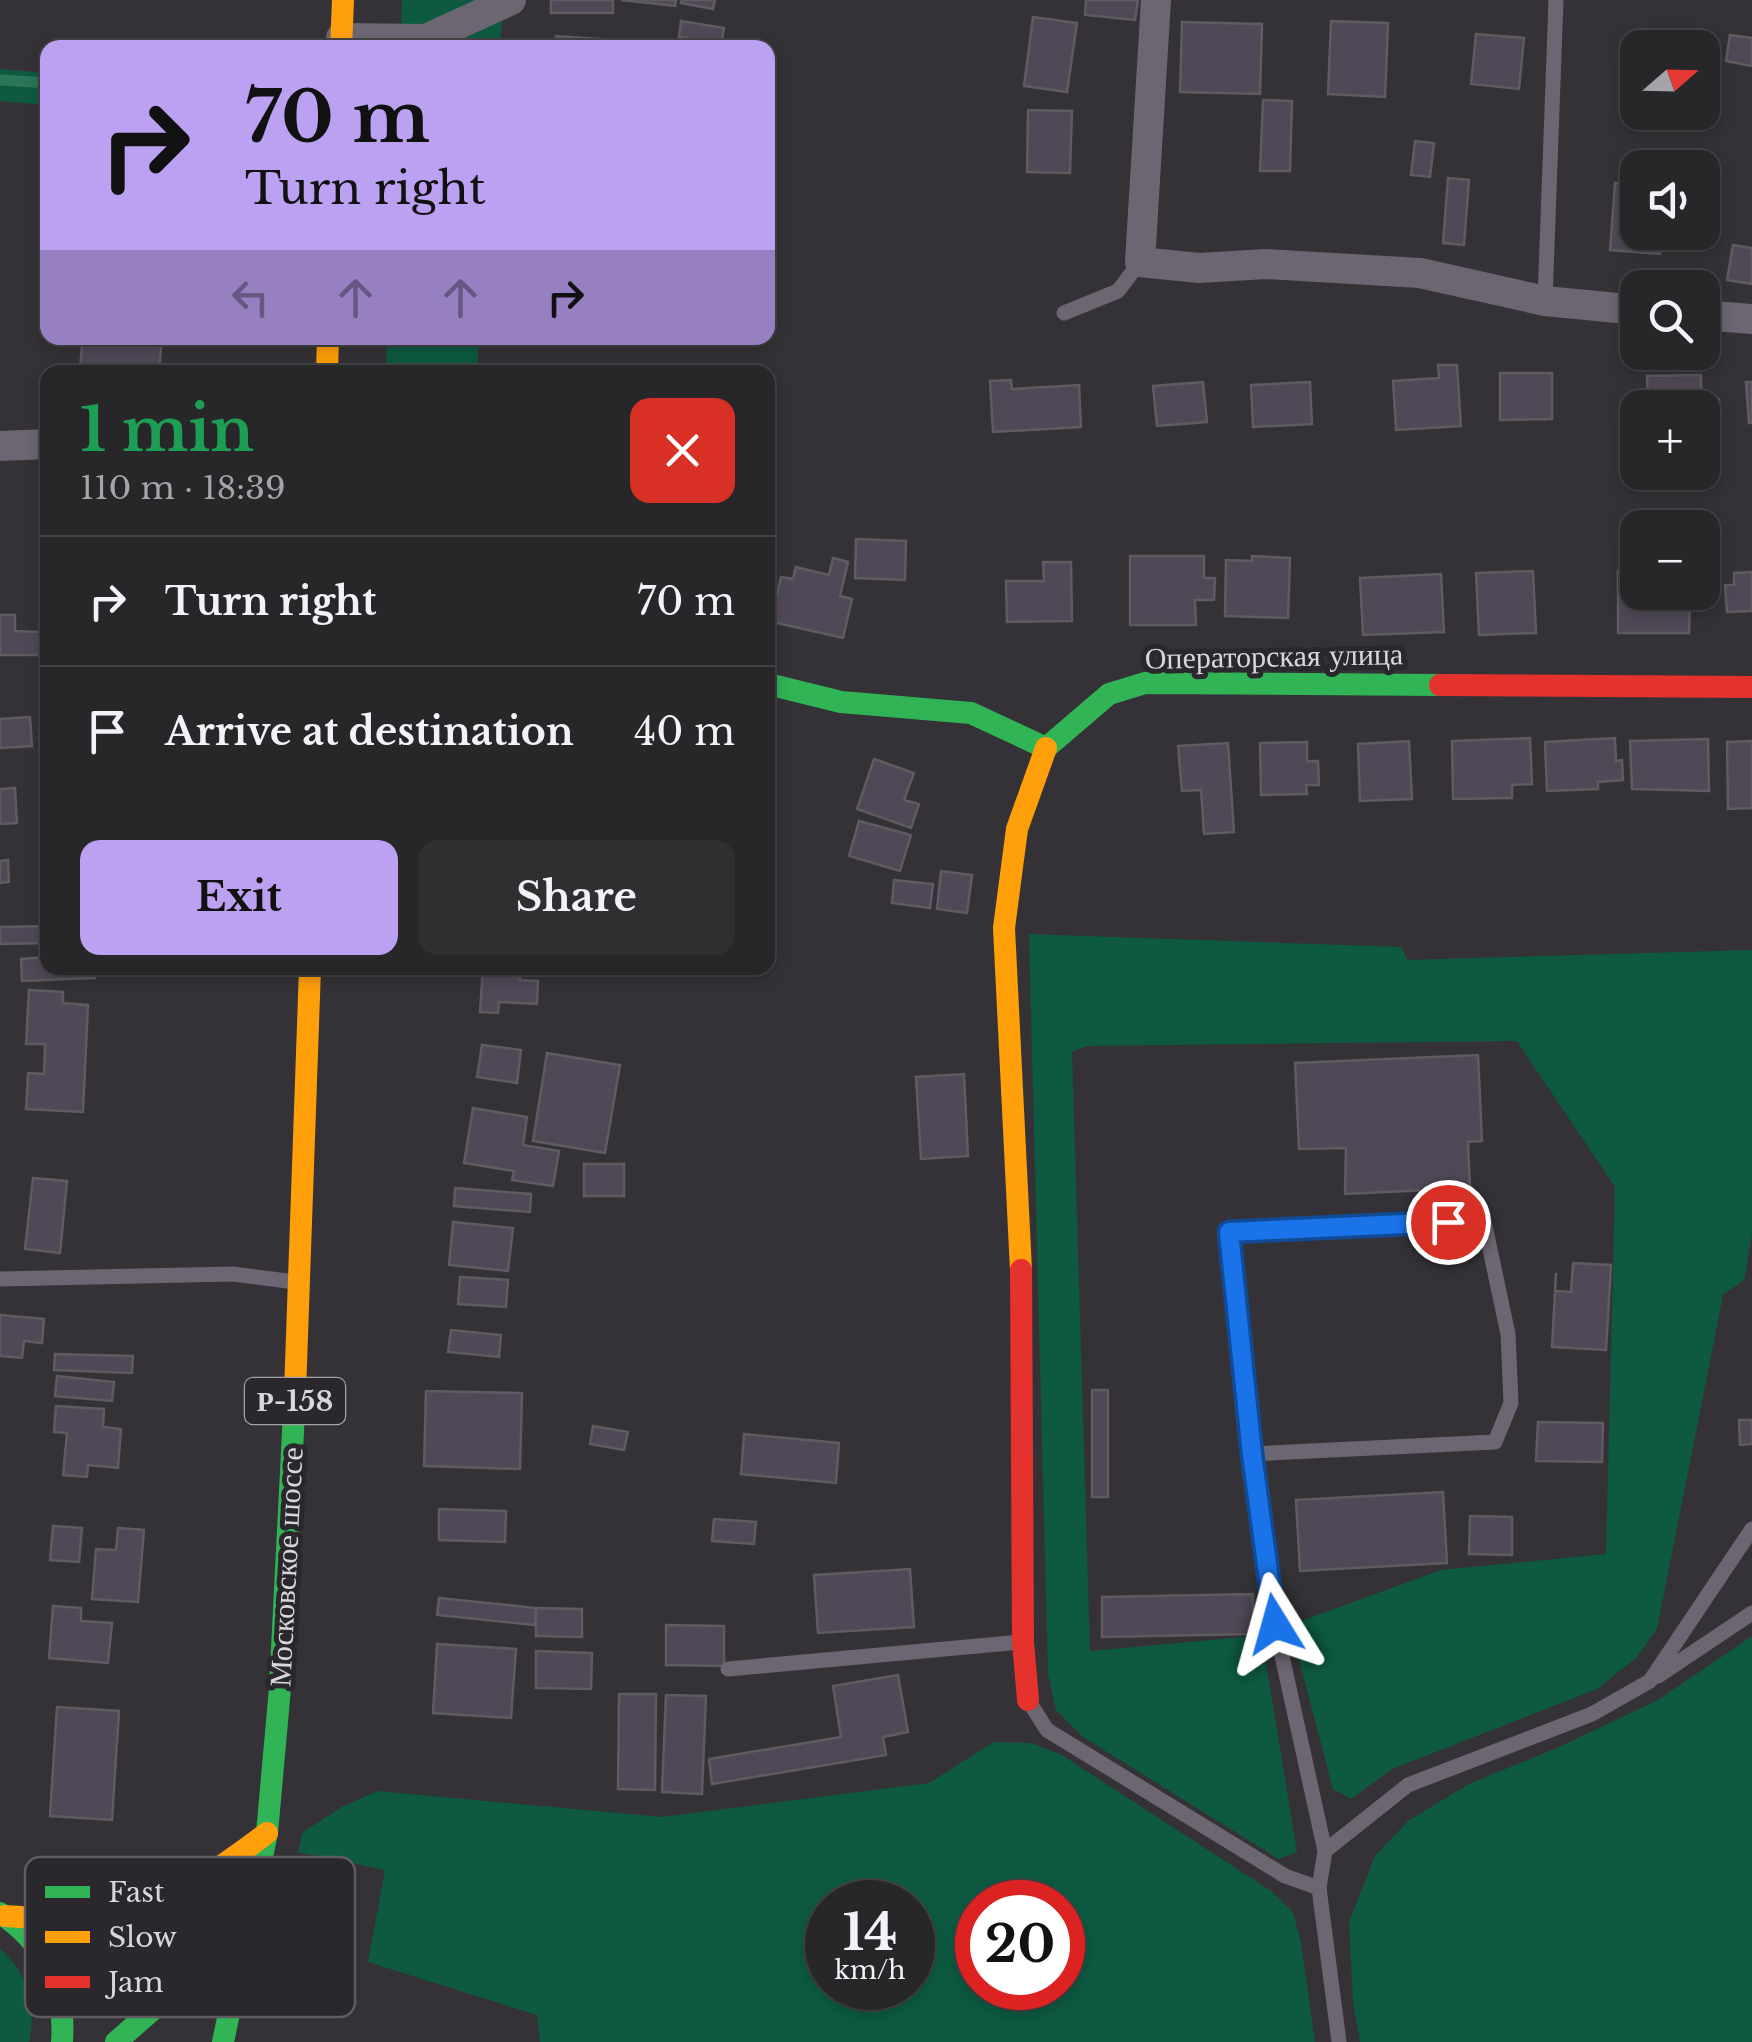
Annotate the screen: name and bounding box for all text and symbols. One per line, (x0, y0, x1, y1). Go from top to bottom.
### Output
north arrow (1620, 30, 1720, 130)
map controls (1620, 30, 1720, 610)
text: 70 m (245, 74, 430, 161)
icon: right (80, 80, 210, 210)
button: sound (1620, 150, 1720, 250)
text: Turn right (245, 160, 486, 216)
icon: left (223, 270, 278, 325)
icon: ahead (328, 270, 383, 325)
icon: ahead (433, 270, 488, 325)
icon: right (538, 270, 593, 325)
button: search (1620, 270, 1720, 370)
button: + (1620, 390, 1720, 490)
text: 1 min (80, 393, 254, 467)
button: close (630, 398, 735, 503)
text: 110 m · 18:39 (80, 468, 285, 508)
button: − (1620, 510, 1720, 610)
icon: right (80, 574, 135, 629)
text: Turn right (165, 578, 376, 625)
text: 70 m (637, 578, 735, 625)
street label: Операторская улица (1144, 635, 1404, 677)
icon: arrive (80, 704, 135, 759)
text: Arrive at destination (165, 708, 574, 755)
text: 40 m (634, 708, 735, 755)
button: Exit (80, 840, 398, 955)
button: Share (418, 840, 735, 955)
pin (1406, 1180, 1491, 1265)
icon: arrive (1421, 1195, 1476, 1250)
road number: Р-158 (245, 1378, 345, 1424)
street label: Московское шоссе (261, 1446, 311, 1688)
position arrow (1223, 1572, 1327, 1676)
legend (25, 1857, 355, 2017)
text: Fast (108, 1875, 165, 1910)
speed limit sign: 20 (955, 1880, 1085, 2010)
text: 14 (843, 1901, 898, 1964)
text: Slow (108, 1920, 177, 1955)
text: km/h (835, 1955, 905, 1986)
text: Jam (104, 1965, 164, 2000)

